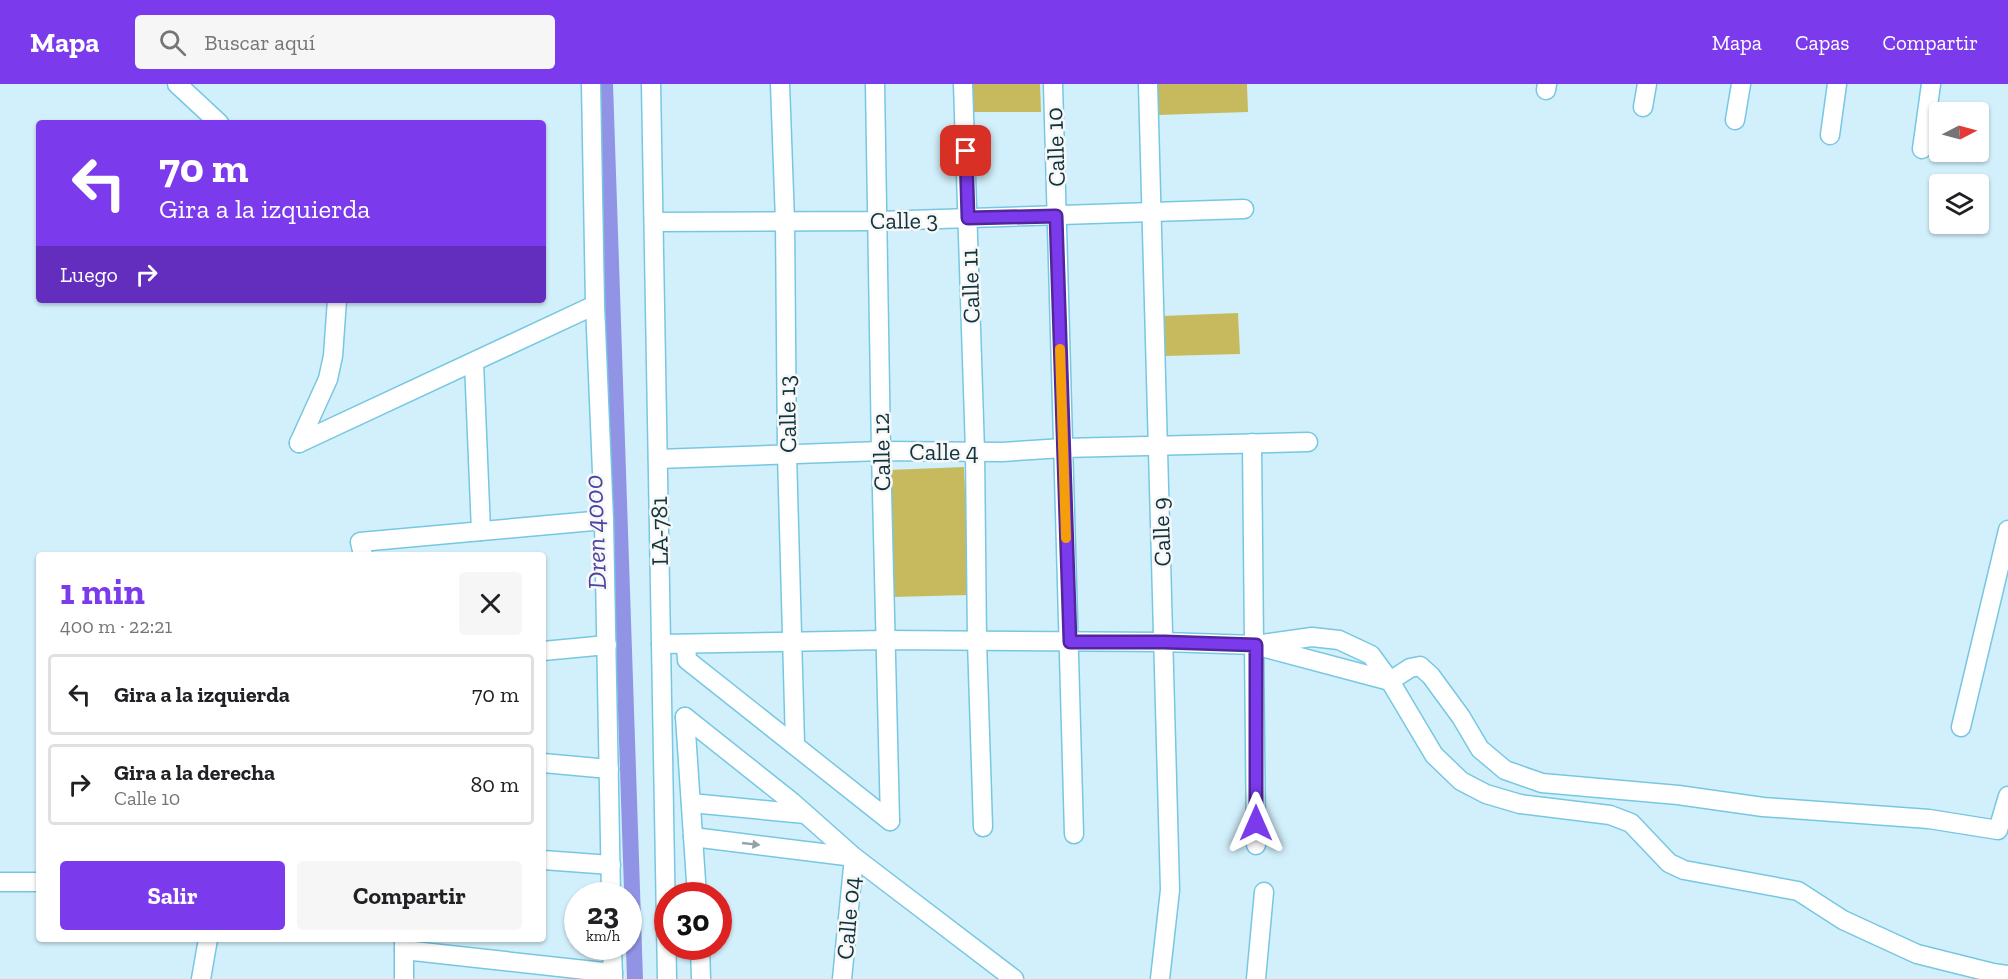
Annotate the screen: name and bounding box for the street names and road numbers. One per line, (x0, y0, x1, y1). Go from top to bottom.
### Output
street label: Calle 10 (1039, 107, 1071, 187)
street label: Calle 3 (870, 205, 938, 235)
street label: Calle 11 (954, 248, 986, 324)
street label: Calle 13 (772, 375, 802, 453)
street label: Calle 12 (866, 413, 896, 491)
street label: Calle 4 (909, 437, 979, 466)
street label: LA-781 (644, 496, 674, 566)
street label: Calle 9 (1145, 497, 1177, 567)
street label: Calle 04 (830, 875, 866, 961)

